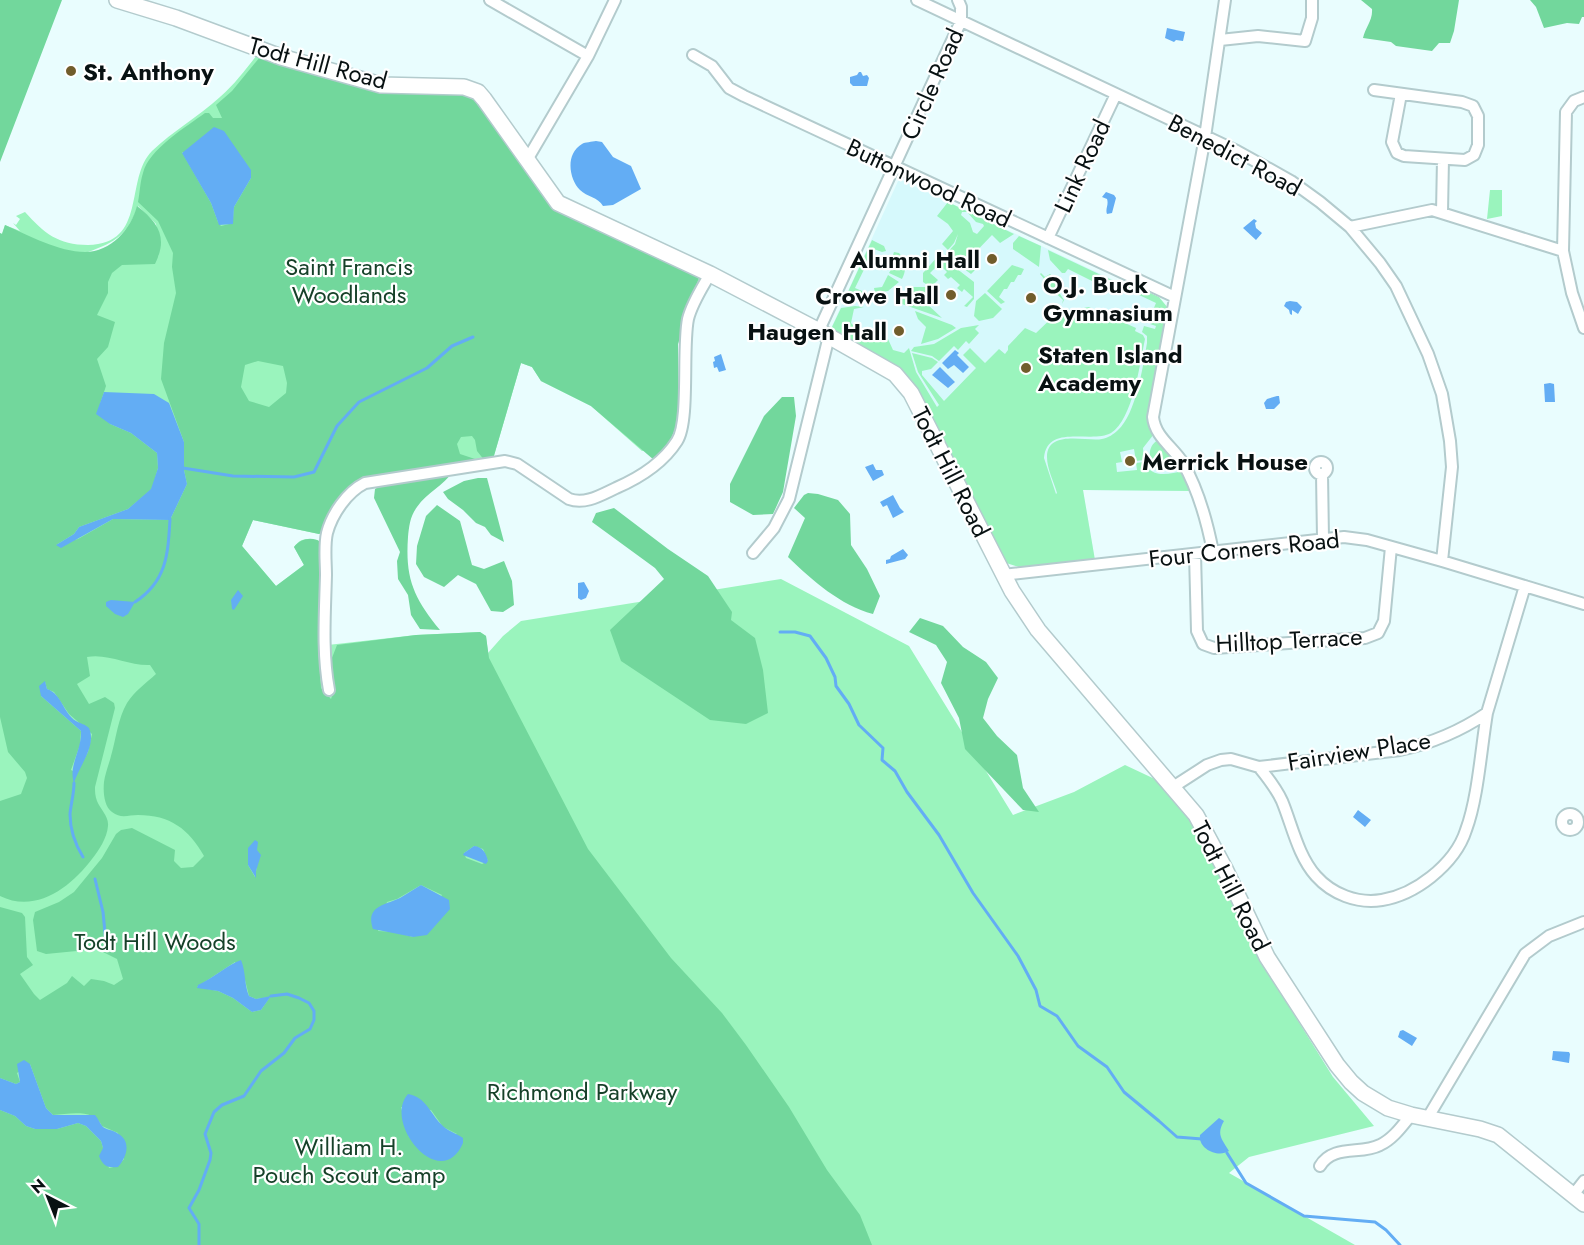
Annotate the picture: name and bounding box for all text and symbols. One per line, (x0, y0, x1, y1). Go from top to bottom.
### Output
street label: Circle Road (892, 23, 972, 145)
street label: Todt Hill Road (245, 28, 391, 98)
place label: St. Anthony (83, 54, 214, 89)
marker: St. Anthony (64, 64, 78, 78)
street label: Benedict Road (1162, 105, 1308, 205)
street label: Link Road (1045, 114, 1119, 218)
street label: Buttonwood Road (841, 130, 1017, 236)
place label: Alumni Hall (849, 242, 980, 277)
park label: Saint Francis Woodlands (285, 249, 413, 312)
marker: Alumni Hall (985, 252, 999, 266)
place label: O.J. Buck Gymnasium (1043, 267, 1173, 330)
place label: Crowe Hall (815, 278, 939, 313)
marker: Crowe Hall (944, 288, 958, 302)
marker: O.J. Buck Gymnasium (1024, 291, 1038, 305)
place label: Haugen Hall (747, 314, 887, 349)
marker: Haugen Hall (892, 324, 906, 338)
place label: Staten Island Academy (1037, 337, 1183, 400)
marker: Staten Island Academy (1019, 361, 1033, 375)
street label: Todt Hill Road (903, 401, 999, 543)
place label: Merrick House (1142, 444, 1308, 479)
marker: Merrick House (1123, 454, 1137, 468)
street label: Four Corners Road (1147, 522, 1341, 576)
street label: Hilltop Terrace (1215, 619, 1363, 661)
street label: Fairview Place (1285, 722, 1433, 780)
street label: Todt Hill Road (1183, 815, 1279, 957)
park label: Todt Hill Woods (74, 924, 236, 959)
park label: Richmond Parkway (487, 1074, 678, 1109)
park label: William H. Pouch Scout Camp (252, 1129, 446, 1192)
north arrow (18, 1167, 78, 1227)
text: N (26, 1173, 51, 1199)

